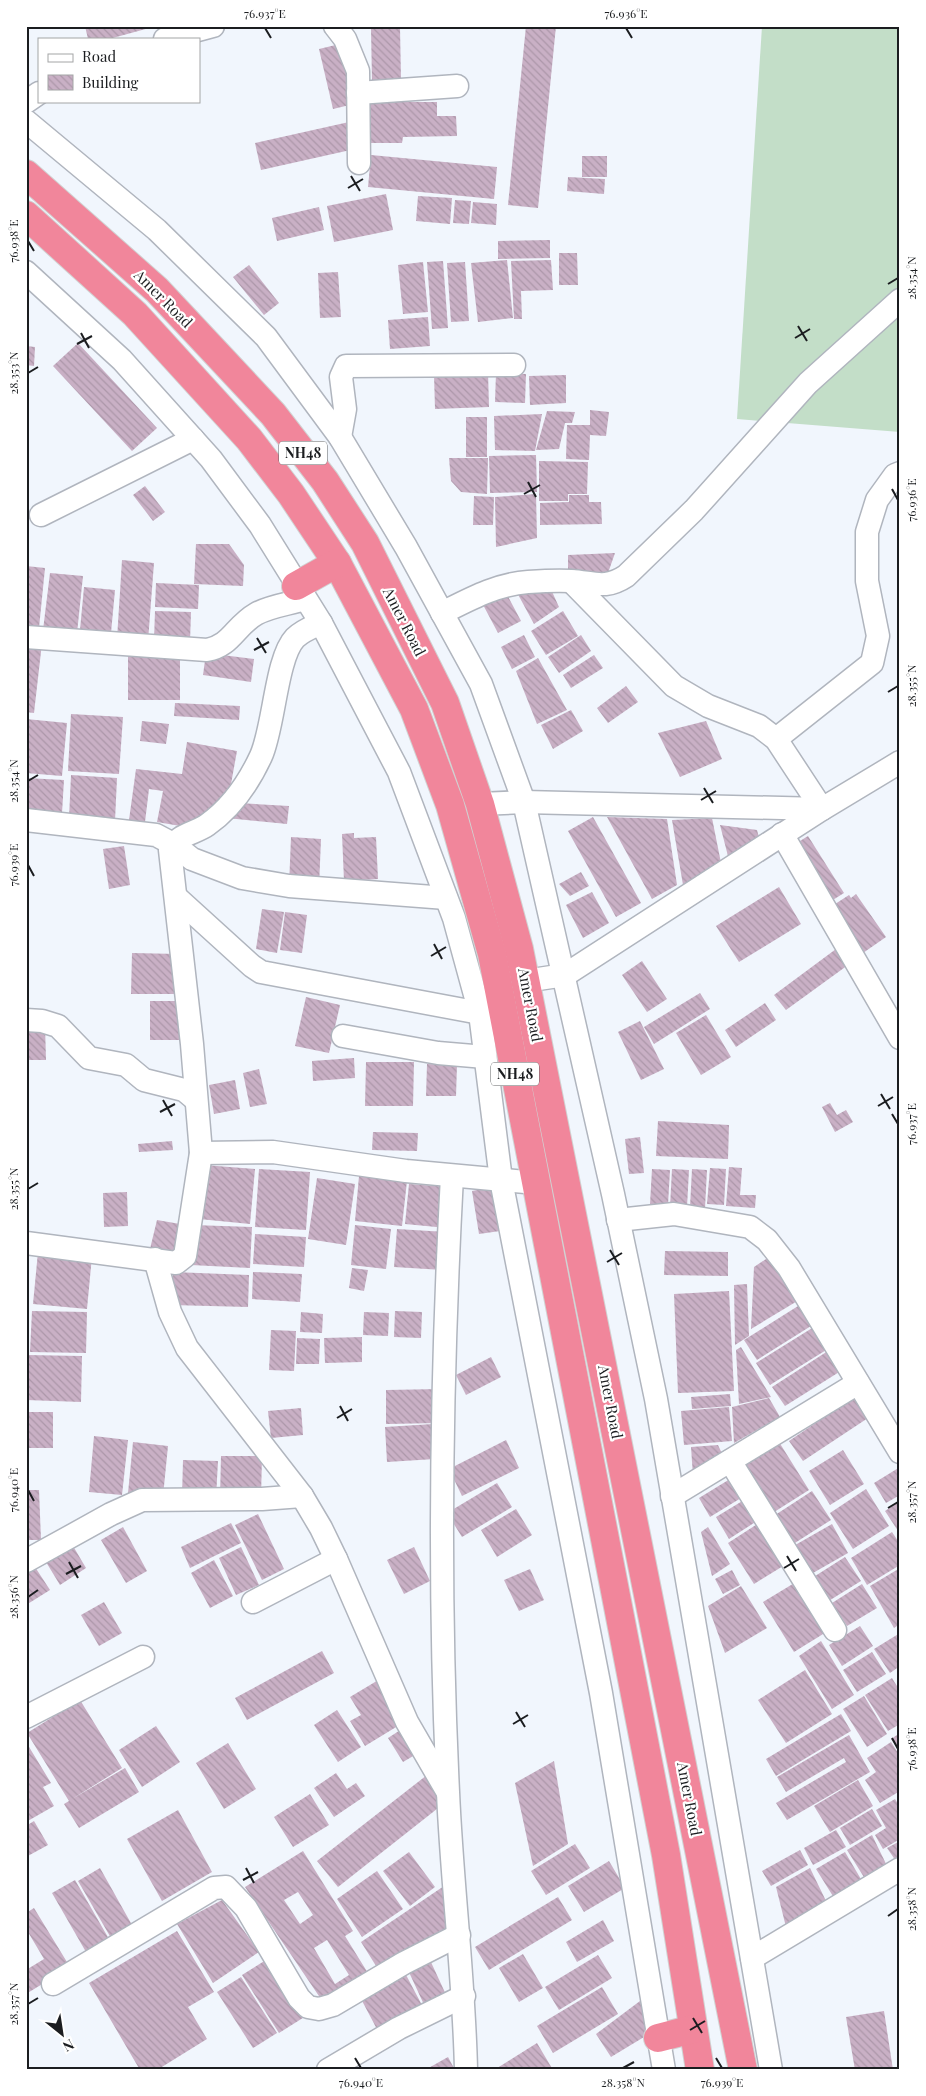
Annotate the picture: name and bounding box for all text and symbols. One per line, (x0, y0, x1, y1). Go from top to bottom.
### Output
text: 76.937°E (244, 5, 286, 21)
text: 76.936°E (604, 5, 648, 21)
legend (38, 38, 200, 102)
text: Road (82, 46, 116, 66)
text: Building (82, 72, 139, 92)
text: 76.938°E (5, 219, 21, 263)
text: 28.354°N (903, 256, 919, 300)
street label: Amer Road (130, 264, 197, 332)
text: 28.353°N (5, 351, 21, 394)
road number: NH48 (279, 442, 327, 464)
text: 76.936°E (903, 478, 919, 522)
street label: Amer Road (379, 583, 431, 660)
text: 28.355°N (903, 664, 919, 707)
text: 28.354°N (5, 759, 21, 803)
text: 76.939°E (5, 844, 21, 886)
street label: Amer Road (514, 965, 548, 1044)
road number: NH48 (491, 1062, 539, 1086)
text: 76.937°E (903, 1103, 919, 1145)
text: 28.355°N (5, 1167, 21, 1210)
street label: Amer Road (594, 1362, 628, 1441)
text: 76.940°E (5, 1468, 21, 1512)
text: 28.357°N (903, 1480, 919, 1523)
text: 28.356°N (5, 1575, 21, 1619)
text: 76.938°E (903, 1727, 919, 1771)
street label: Amer Road (673, 1759, 707, 1838)
text: 28.358°N (903, 1886, 919, 1931)
text: 28.357°N (5, 1982, 21, 2025)
north arrow (38, 2008, 88, 2058)
text: N (60, 2035, 78, 2056)
text: 76.940°E (339, 2074, 383, 2090)
text: 28.358°N (601, 2074, 646, 2090)
text: 76.939°E (701, 2074, 743, 2090)

